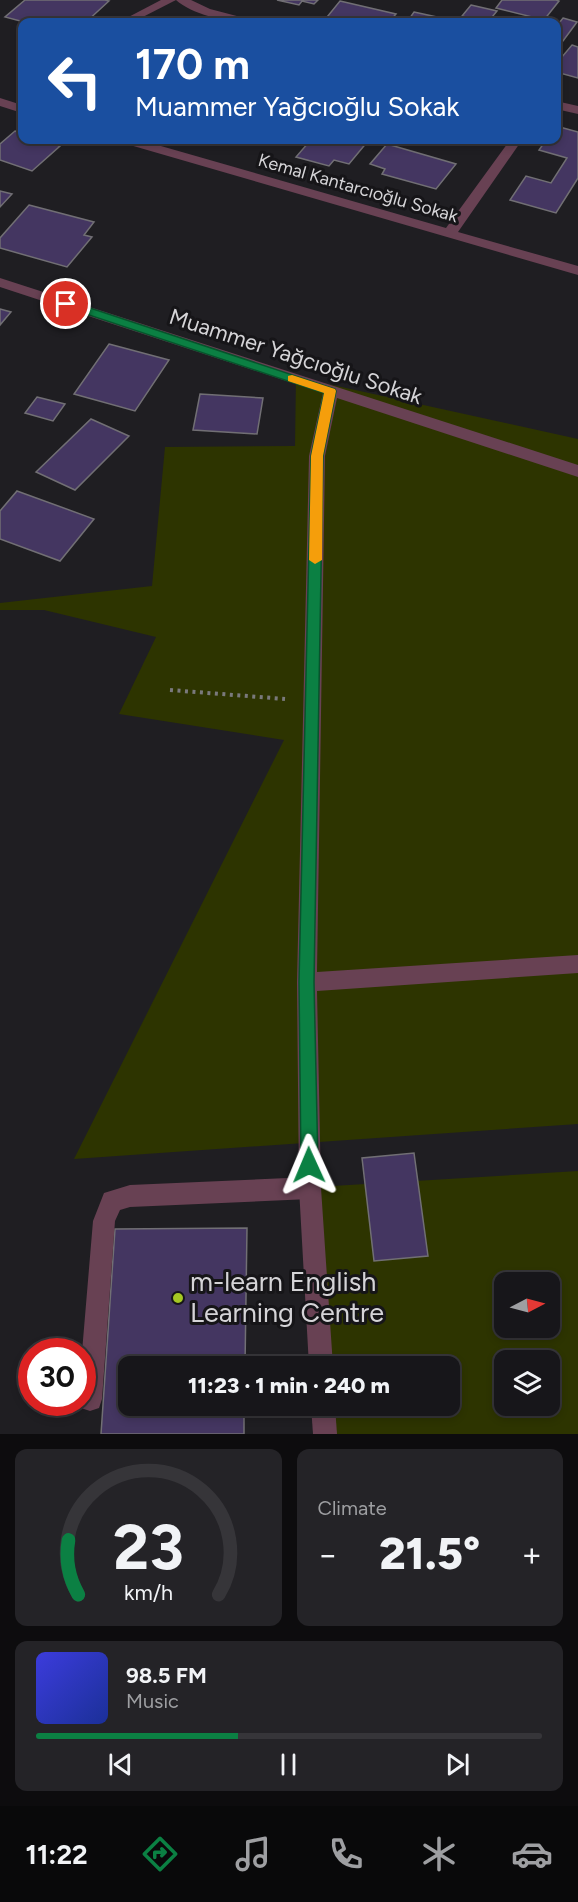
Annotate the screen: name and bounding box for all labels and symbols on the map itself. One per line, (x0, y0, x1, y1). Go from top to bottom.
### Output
street label: Kemal Kantarcıoğlu Sokak (255, 149, 461, 227)
pin (40, 278, 91, 329)
street label: Muammer Yağcıoğlu Sokak (166, 303, 426, 410)
position arrow (277, 1133, 341, 1197)
place label: m-learn English Learning Centre (190, 1265, 384, 1329)
north arrow (494, 1272, 560, 1338)
marker: m-learn English Learning Centre (171, 1291, 185, 1305)
speed limit sign: 30 (18, 1338, 96, 1416)

